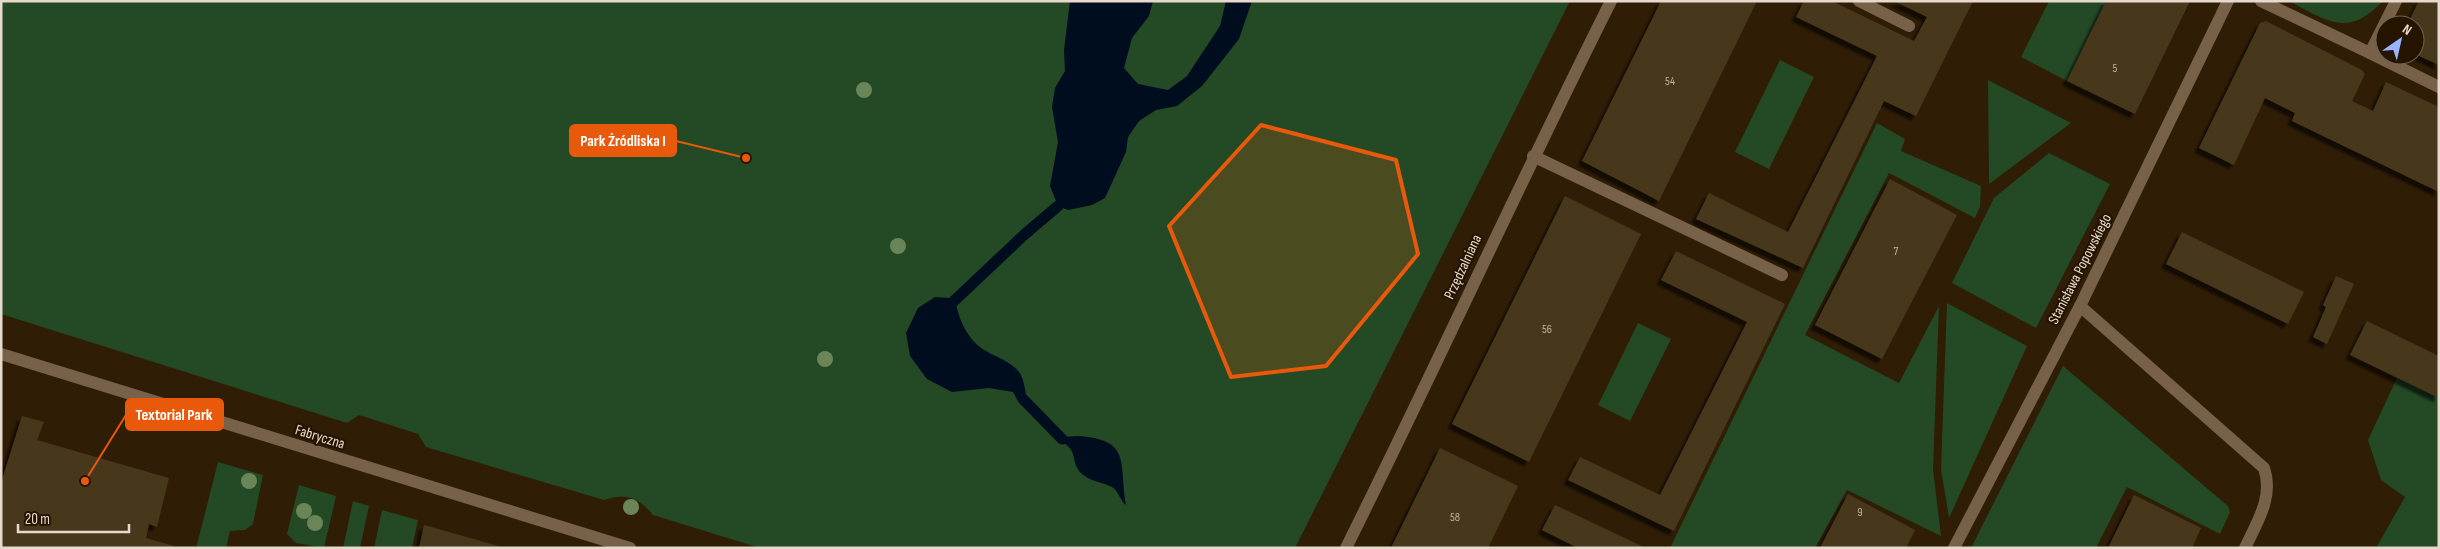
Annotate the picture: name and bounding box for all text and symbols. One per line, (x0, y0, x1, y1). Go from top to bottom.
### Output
north arrow (2375, 15, 2425, 65)
text: N (2399, 20, 2415, 39)
house number: 5 (2113, 61, 2118, 76)
house number: 54 (1665, 74, 1675, 89)
callout: Park Źródliska I (570, 125, 676, 156)
text: Park Źródliska I (580, 132, 666, 151)
street label: Stanisława Popowskiego (2044, 211, 2116, 327)
street label: Przędzalniana (1440, 231, 1486, 302)
house number: 7 (1894, 244, 1899, 259)
house number: 56 (1542, 322, 1552, 337)
callout: Textorial Park (126, 399, 223, 430)
text: Textorial Park (135, 406, 213, 425)
street label: Fabryczna (293, 420, 347, 454)
scale bar (18, 502, 129, 534)
house number: 9 (1857, 505, 1863, 520)
text: 20 m (25, 510, 50, 529)
house number: 58 (1450, 510, 1460, 525)

